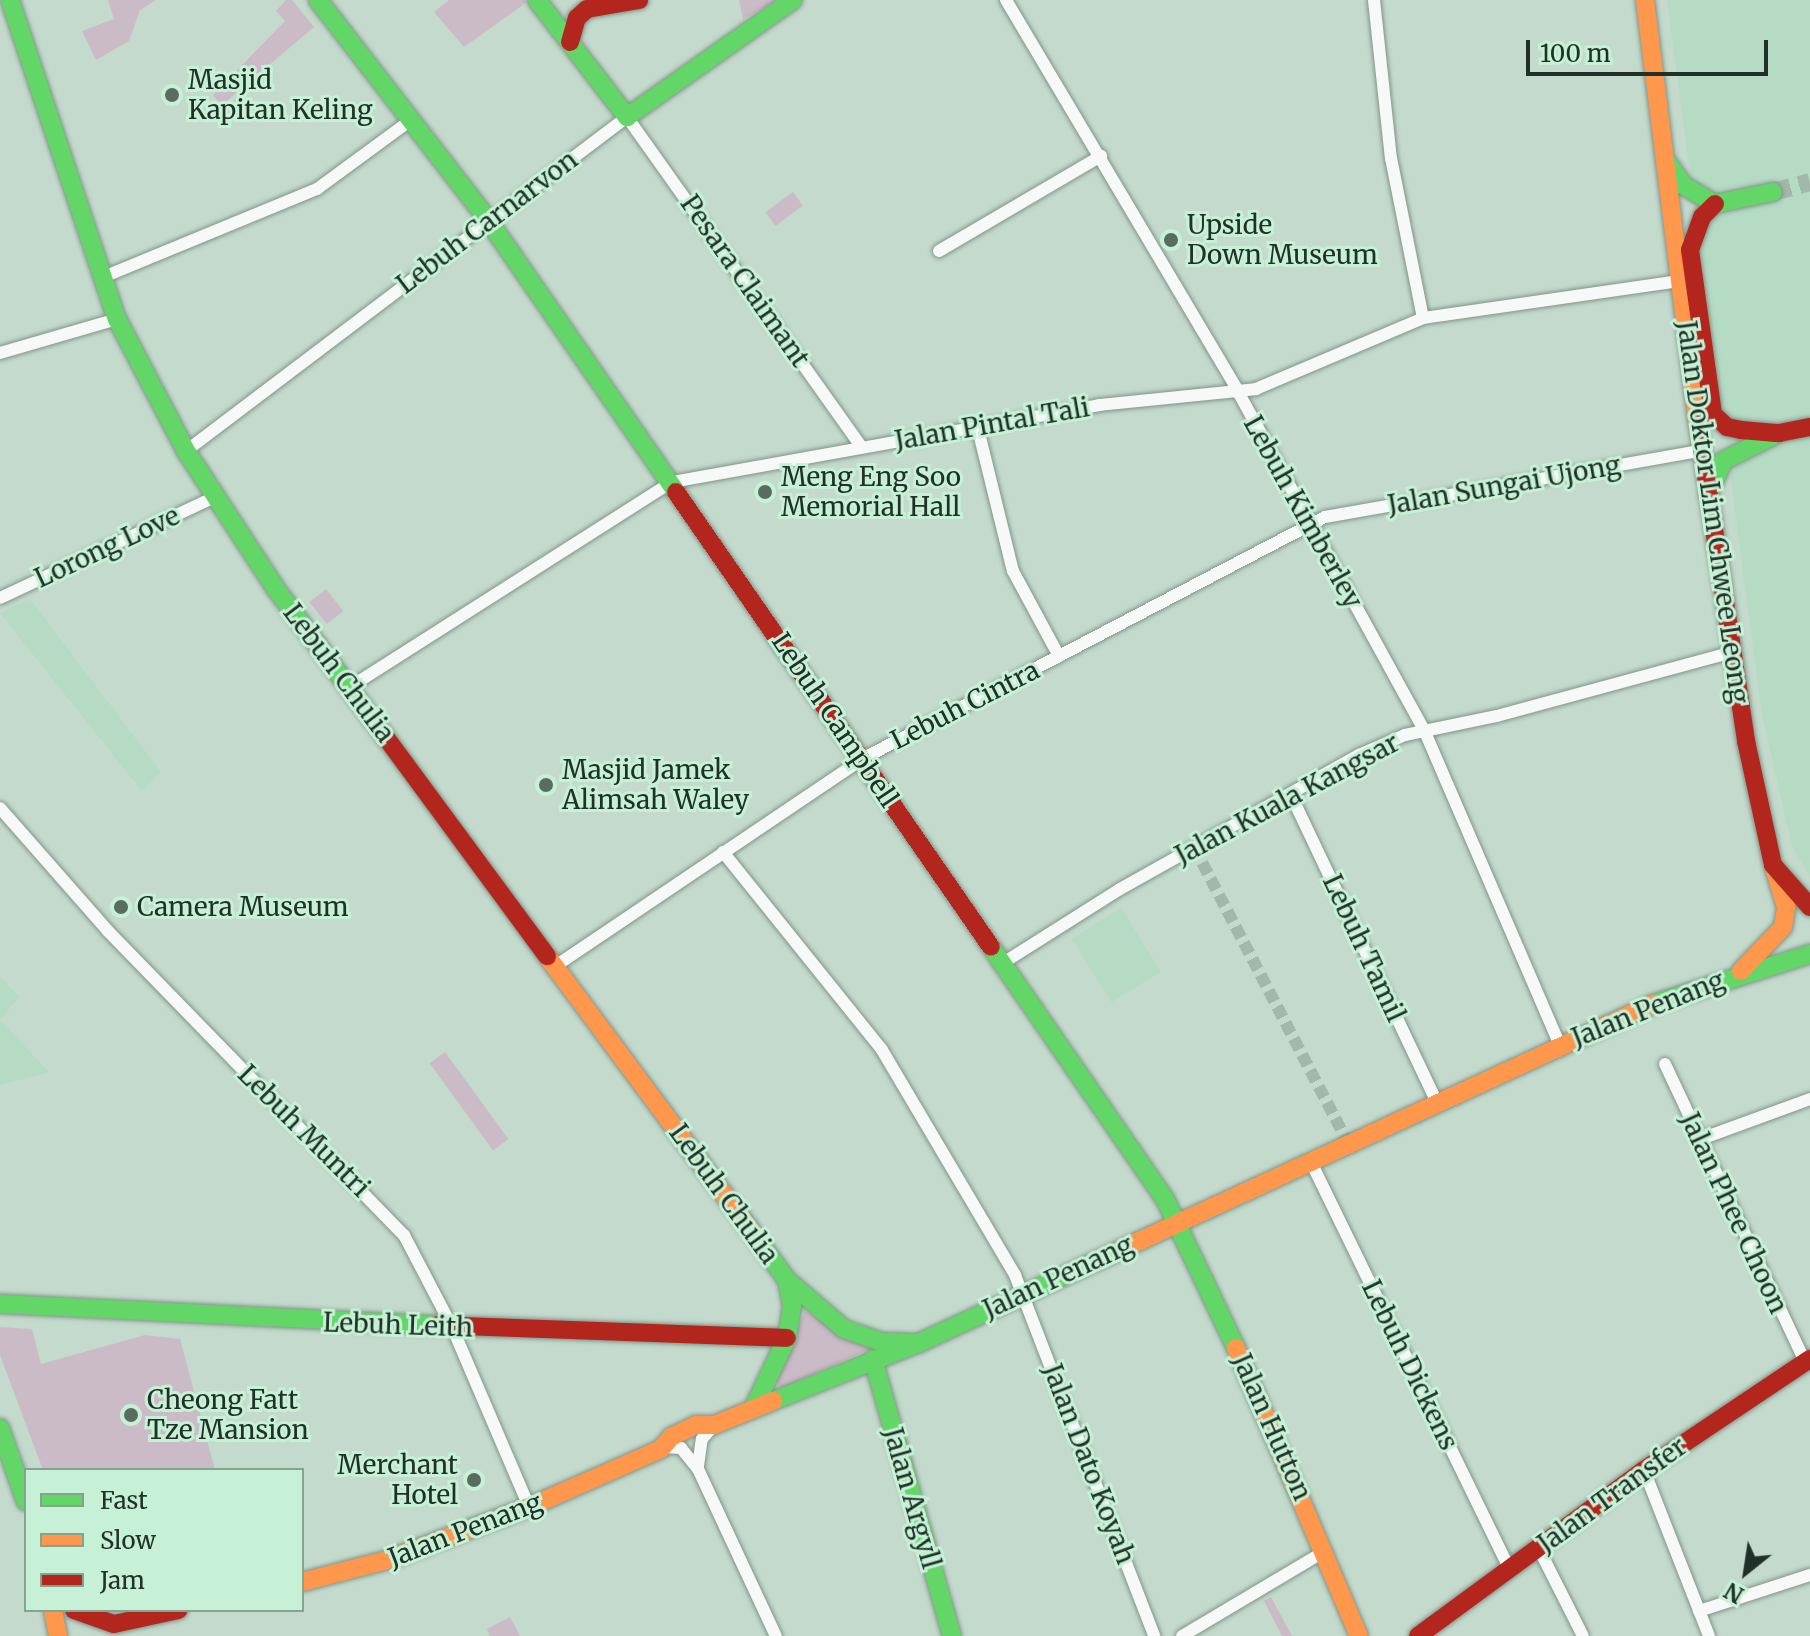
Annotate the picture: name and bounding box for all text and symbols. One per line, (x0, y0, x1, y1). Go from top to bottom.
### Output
scale bar (1530, 24, 1772, 74)
text: 100 m (1540, 38, 1610, 69)
place label: Masjid Kapitan Keling (188, 64, 373, 126)
marker: Masjid Kapitan Keling (163, 86, 181, 104)
street label: Lebuh Carnarvon (391, 144, 583, 300)
street label: Pesara Claimant (674, 189, 816, 373)
place label: Upside Down Museum (1187, 209, 1378, 270)
marker: Upside Down Museum (1162, 231, 1180, 249)
street label: Jalan Doktor Lim Chwee Leong (1671, 319, 1755, 705)
street label: Jalan Pintal Tali (892, 392, 1092, 456)
street label: Lebuh Kimberley (1237, 410, 1369, 614)
street label: Jalan Sungai Ujong (1385, 449, 1623, 521)
place label: Meng Eng Soo Memorial Hall (781, 461, 961, 522)
marker: Meng Eng Soo Memorial Hall (756, 483, 774, 501)
street label: Lorong Love (30, 500, 184, 594)
street label: Lebuh Chulia (277, 598, 401, 748)
street label: Lebuh Campbell (765, 627, 905, 813)
street label: Lebuh Cintra (886, 654, 1044, 756)
street label: Jalan Kuala Kangsar (1170, 727, 1404, 871)
place label: Masjid Jamek Alimsah Waley (562, 754, 749, 816)
marker: Masjid Jamek Alimsah Waley (537, 776, 555, 794)
street label: Lebuh Tamil (1316, 869, 1412, 1027)
place label: Camera Museum (137, 891, 349, 923)
marker: Camera Museum (112, 898, 130, 916)
street label: Jalan Penang (1567, 964, 1729, 1054)
street label: Lebuh Muntri (232, 1059, 376, 1203)
street label: Jalan Phee Choon (1674, 1108, 1794, 1318)
street label: Lebuh Chulia (663, 1118, 785, 1270)
street label: Jalan Penang (978, 1229, 1138, 1325)
street label: Lebuh Dickens (1355, 1275, 1465, 1455)
street label: Lebuh Leith (322, 1307, 474, 1343)
street label: Jalan Hutton (1226, 1349, 1318, 1505)
street label: Jalan Dato Koyah (1037, 1360, 1141, 1568)
place label: Cheong Fatt Tze Mansion (147, 1384, 309, 1446)
marker: Cheong Fatt Tze Mansion (122, 1406, 140, 1424)
street label: Jalan Argyll (877, 1424, 947, 1572)
street label: Jalan Transfer (1532, 1431, 1692, 1559)
place label: Merchant Hotel (337, 1449, 458, 1510)
legend (24, 1468, 304, 1612)
marker: Merchant Hotel (465, 1471, 483, 1489)
text: Fast (100, 1485, 148, 1516)
street label: Jalan Penang (384, 1486, 546, 1574)
text: Slow (100, 1525, 156, 1556)
north arrow (1706, 1532, 1786, 1612)
text: Jam (100, 1565, 145, 1596)
text: N (1719, 1576, 1749, 1609)

